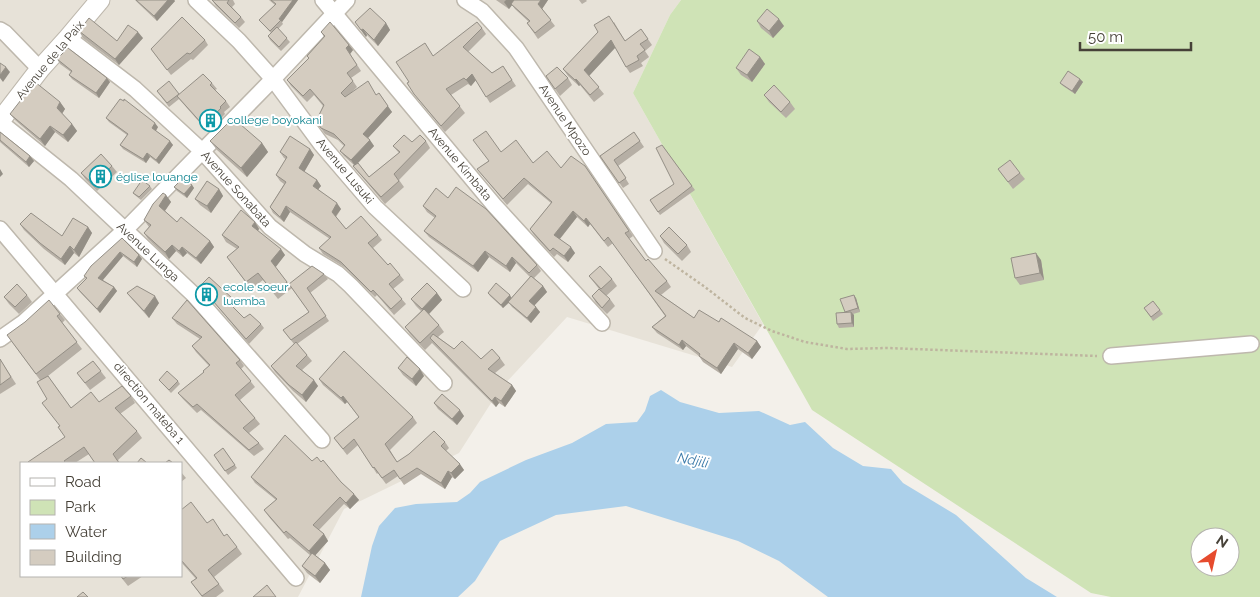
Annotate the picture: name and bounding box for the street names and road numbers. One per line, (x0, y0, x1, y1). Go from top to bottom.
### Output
street label: Avenue de la Paix (13, 18, 87, 102)
street label: Avenue Mpozo (536, 82, 594, 158)
street label: Avenue Kimbata (425, 125, 495, 203)
street label: Avenue Lusuki (314, 135, 376, 207)
street label: Avenue Sonabata (198, 148, 274, 230)
street label: Avenue Lunga (114, 220, 182, 284)
street label: direction mateba 1 (111, 359, 187, 447)

